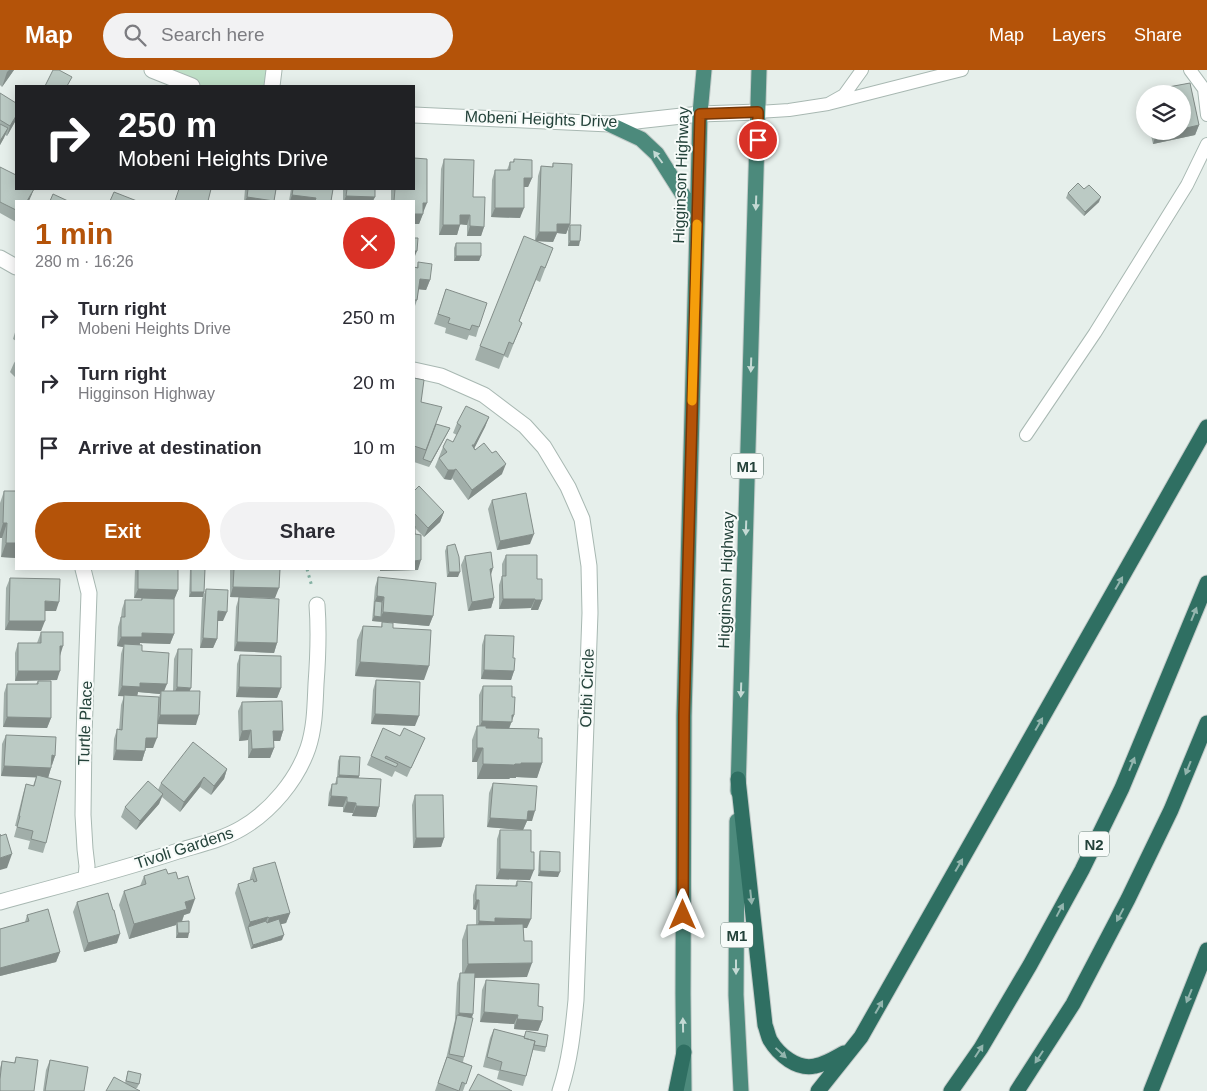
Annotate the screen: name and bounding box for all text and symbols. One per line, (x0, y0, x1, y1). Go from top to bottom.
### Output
search box (103, 13, 453, 58)
text: Map (25, 21, 73, 48)
icon: search (121, 21, 149, 49)
text: Search here (161, 24, 265, 45)
text: Map (989, 25, 1024, 45)
text: Layers (1052, 25, 1106, 45)
text: Share (1134, 25, 1182, 45)
map controls (1136, 85, 1191, 140)
button: layers (1136, 85, 1191, 140)
icon: right (35, 105, 100, 170)
text: 250 m (118, 105, 217, 144)
street label: Higginson Highway (670, 106, 692, 244)
street label: Mobeni Heights Drive (464, 108, 618, 130)
pin (737, 119, 779, 161)
icon: arrive (744, 126, 772, 154)
text: Mobeni Heights Drive (118, 146, 328, 171)
one-way arrow (653, 150, 663, 164)
one-way arrow (751, 195, 759, 211)
text: 1 min (35, 217, 113, 250)
button: close (343, 217, 395, 269)
text: 280 m · 16:26 (35, 253, 134, 270)
text: Turn right (78, 298, 166, 319)
icon: right (35, 304, 63, 332)
text: 250 m (342, 307, 395, 328)
text: Mobeni Heights Drive (78, 320, 231, 337)
one-way arrow (746, 358, 754, 374)
text: Turn right (78, 363, 166, 384)
icon: right (35, 369, 63, 397)
text: 20 m (353, 372, 395, 393)
text: Higginson Highway (78, 385, 215, 402)
icon: arrive (35, 434, 63, 462)
text: Arrive at destination (78, 437, 262, 458)
text: 10 m (353, 437, 395, 458)
road number: M1 (731, 454, 763, 478)
button: Exit (35, 502, 210, 560)
button: Share (220, 502, 395, 560)
street label: Higginson Highway (715, 511, 737, 649)
one-way arrow (741, 520, 749, 536)
one-way arrow (1115, 575, 1123, 590)
one-way arrow (1190, 606, 1198, 621)
street label: Oribi Circle (577, 648, 597, 728)
street label: Turtle Place (75, 680, 95, 766)
one-way arrow (736, 682, 744, 698)
one-way arrow (1035, 717, 1043, 731)
one-way arrow (1128, 757, 1136, 772)
one-way arrow (1184, 761, 1192, 775)
street label: Tivoli Gardens (133, 824, 235, 872)
road number: N2 (1079, 832, 1109, 856)
one-way arrow (955, 858, 963, 873)
position arrow (656, 888, 708, 940)
one-way arrow (747, 889, 755, 905)
one-way arrow (1056, 903, 1064, 917)
one-way arrow (1115, 909, 1124, 922)
road number: M1 (721, 922, 753, 948)
one-way arrow (732, 960, 740, 976)
one-way arrow (1185, 988, 1192, 1003)
one-way arrow (874, 1000, 883, 1013)
one-way arrow (679, 1017, 687, 1033)
one-way arrow (974, 1044, 983, 1057)
one-way arrow (775, 1047, 787, 1059)
one-way arrow (1035, 1050, 1044, 1063)

